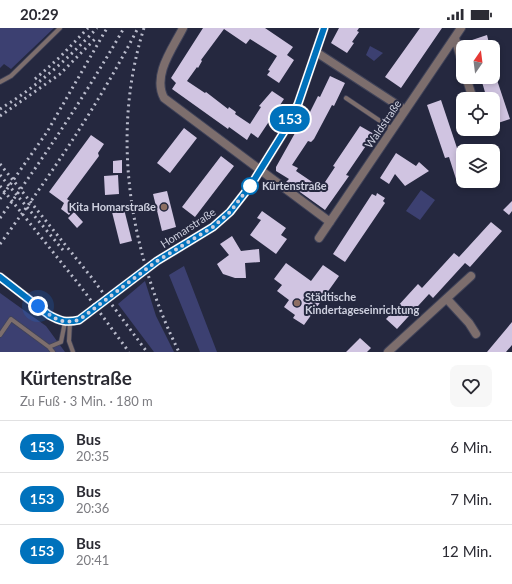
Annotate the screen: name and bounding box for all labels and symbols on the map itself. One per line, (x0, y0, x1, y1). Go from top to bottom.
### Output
north arrow (456, 40, 500, 84)
street label: Waldstraße (362, 97, 404, 150)
line badge: 153 (267, 106, 313, 132)
marker: Kürtenstraße (241, 177, 259, 195)
place label: Kürtenstraße (262, 179, 327, 192)
place label: Kita Homarstraße (69, 200, 156, 213)
marker: Kita Homarstraße (159, 202, 169, 212)
street label: Homarstraße (158, 205, 218, 250)
place label: Städtische Kindertageseinrichtung (305, 290, 420, 316)
your location (28, 296, 48, 316)
marker: Städtische Kindertageseinrichtung (292, 298, 302, 308)

